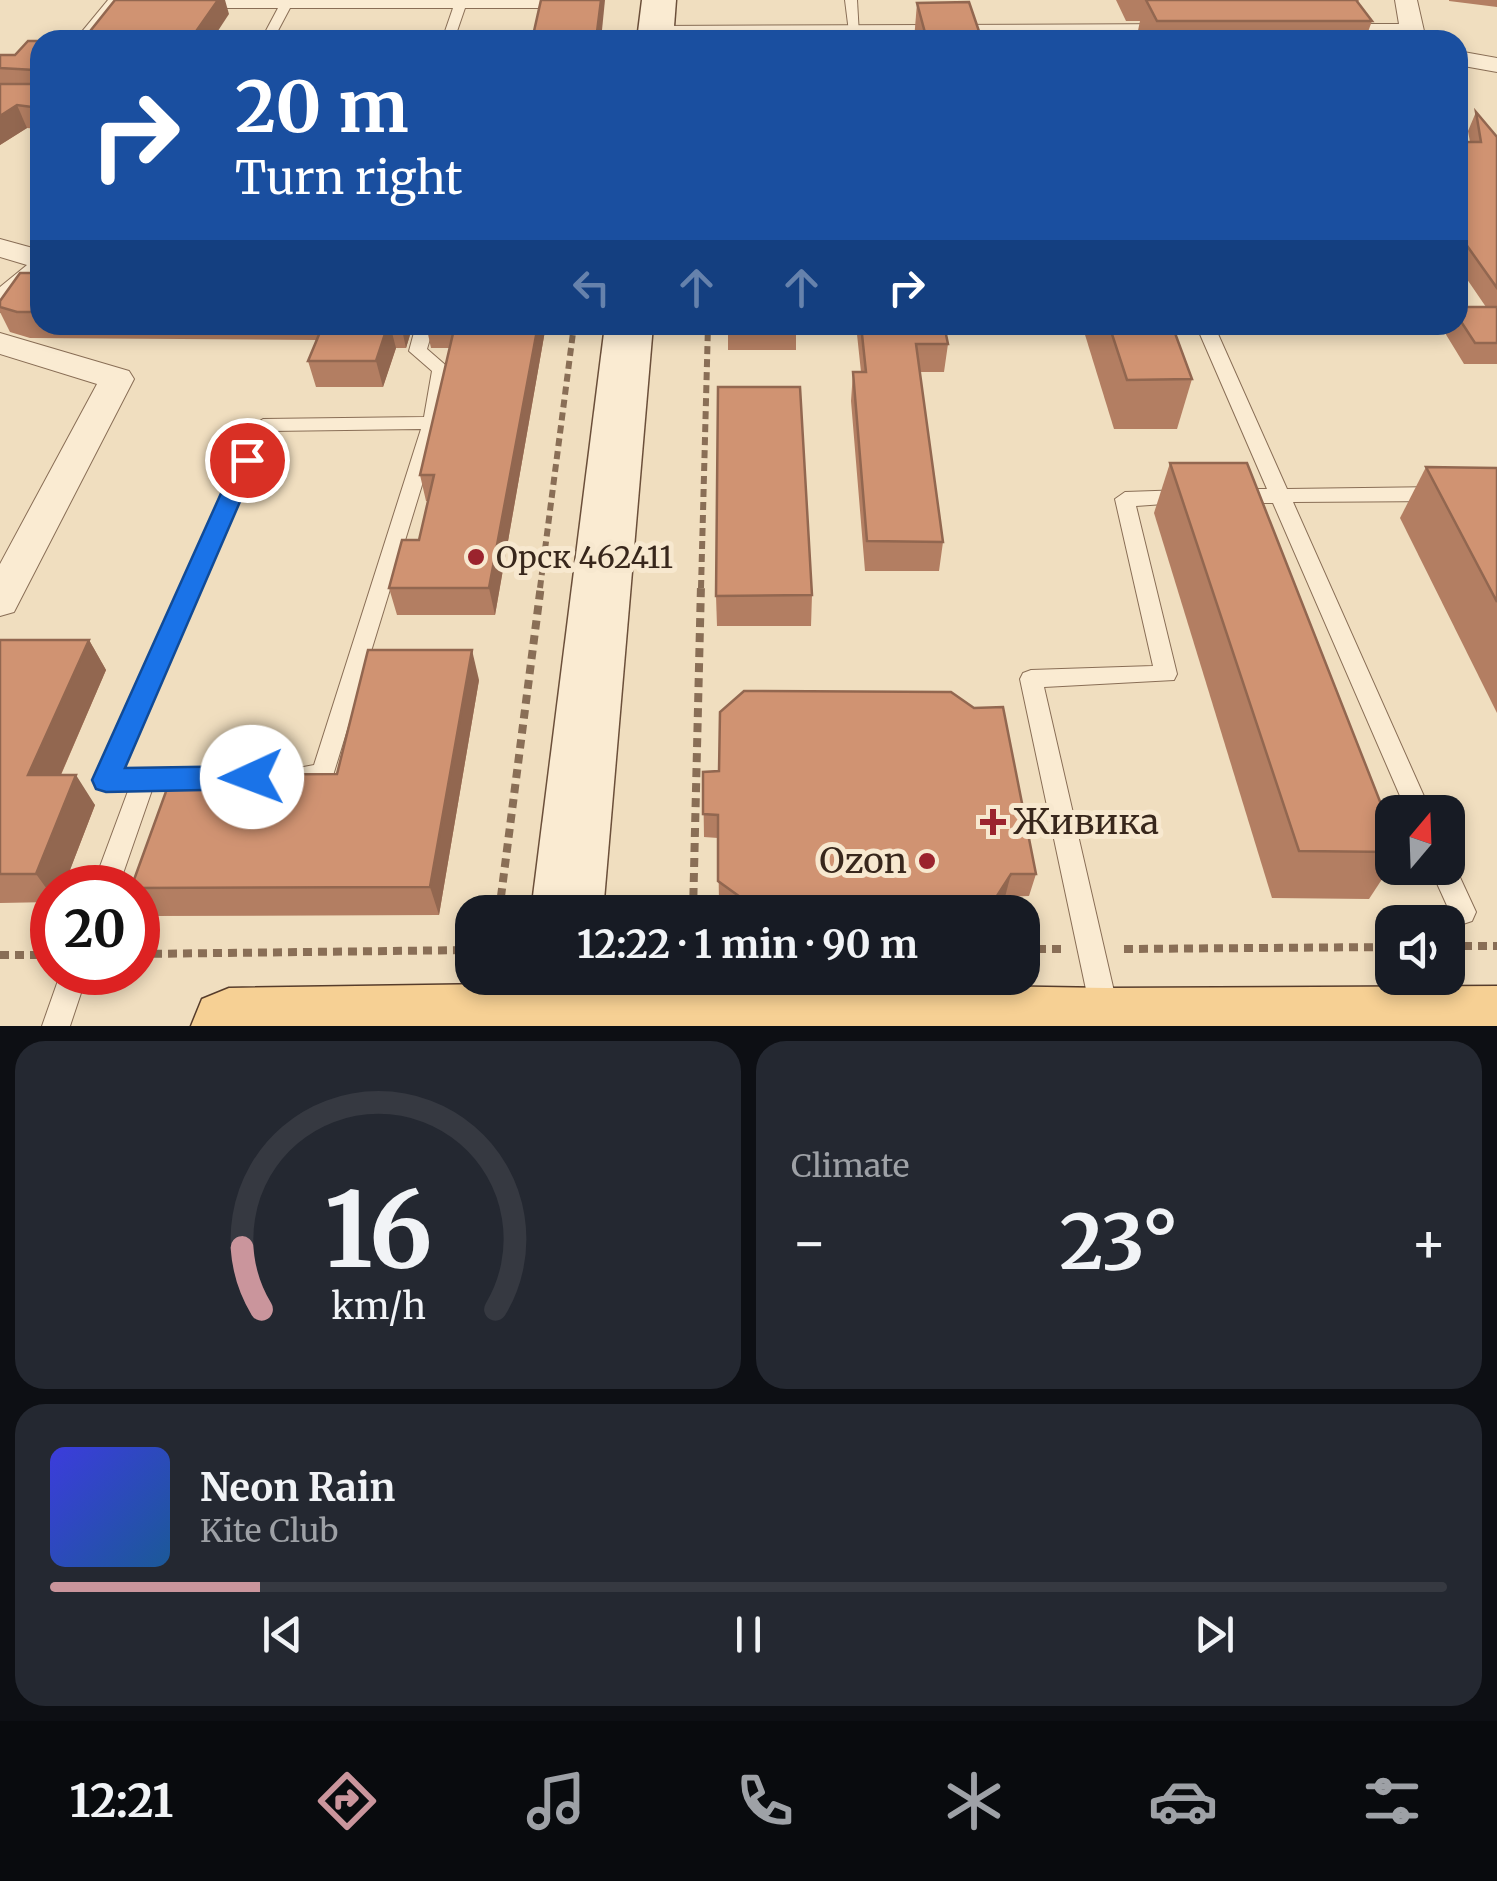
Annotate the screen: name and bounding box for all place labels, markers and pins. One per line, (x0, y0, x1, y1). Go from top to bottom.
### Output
pin (205, 418, 290, 503)
place label: Орск 462411 (496, 538, 673, 576)
marker: Орск 462411 (465, 546, 487, 568)
place label: Живика (1013, 800, 1159, 844)
marker: Живика (982, 811, 1004, 833)
place label: Ozon (819, 839, 907, 883)
marker: Ozon (916, 850, 938, 872)

